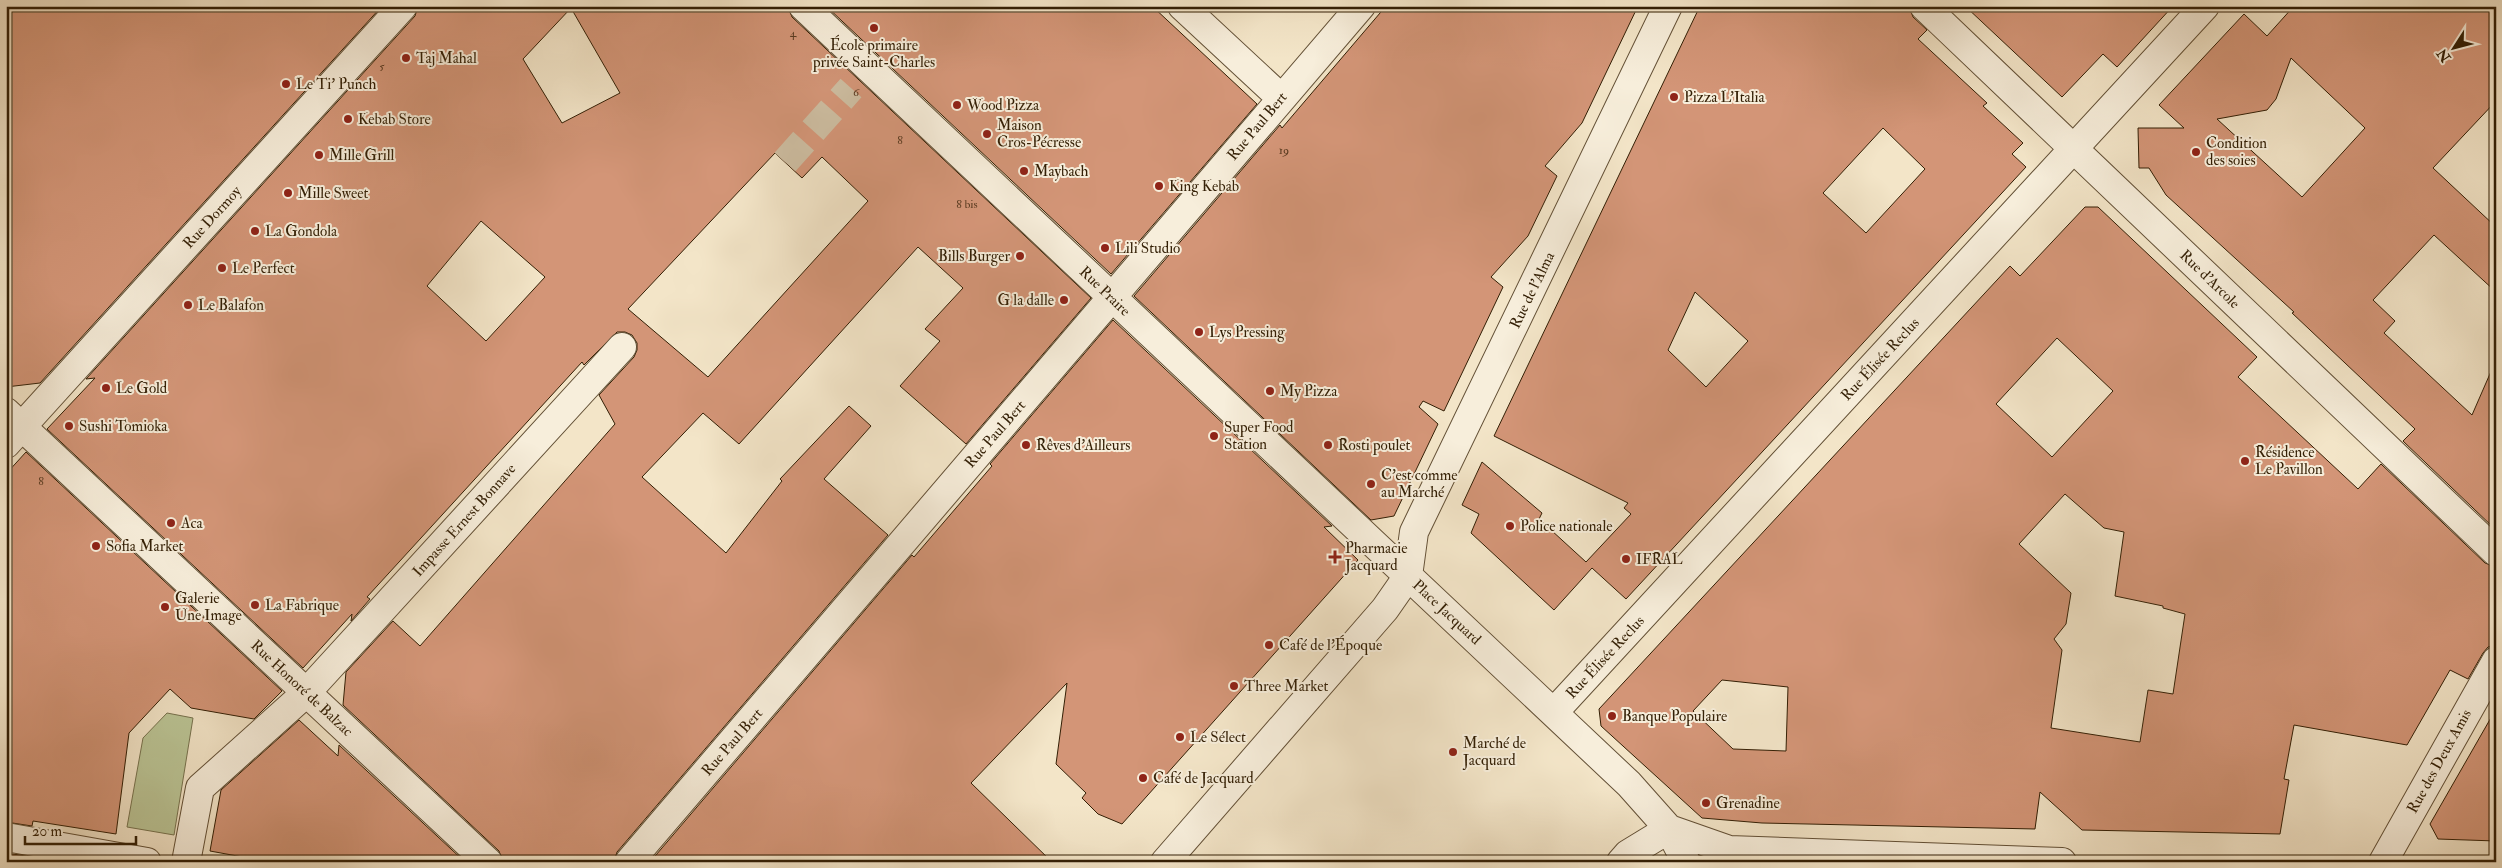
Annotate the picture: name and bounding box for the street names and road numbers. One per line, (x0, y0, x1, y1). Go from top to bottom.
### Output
street label: Rue Paul Bert (1223, 88, 1292, 164)
street label: Rue Dormoy (179, 182, 246, 253)
street label: Rue d'Arcole (2175, 246, 2244, 313)
street label: Rue de l'Alma (1506, 248, 1560, 332)
street label: Rue Praire (1075, 262, 1134, 320)
street label: Rue Élisée Reclus (1836, 312, 1924, 405)
street label: Rue Paul Bert (961, 396, 1030, 472)
street label: Impasse Ernest Bonnave (409, 460, 521, 582)
street label: Place Jacquard (1408, 576, 1485, 650)
street label: Rue Élisée Reclus (1561, 610, 1649, 703)
street label: Rue Honoré de Balzac (247, 636, 357, 741)
street label: Rue Paul Bert (698, 704, 767, 780)
street label: Rue des Deux Amis (2403, 706, 2476, 817)

